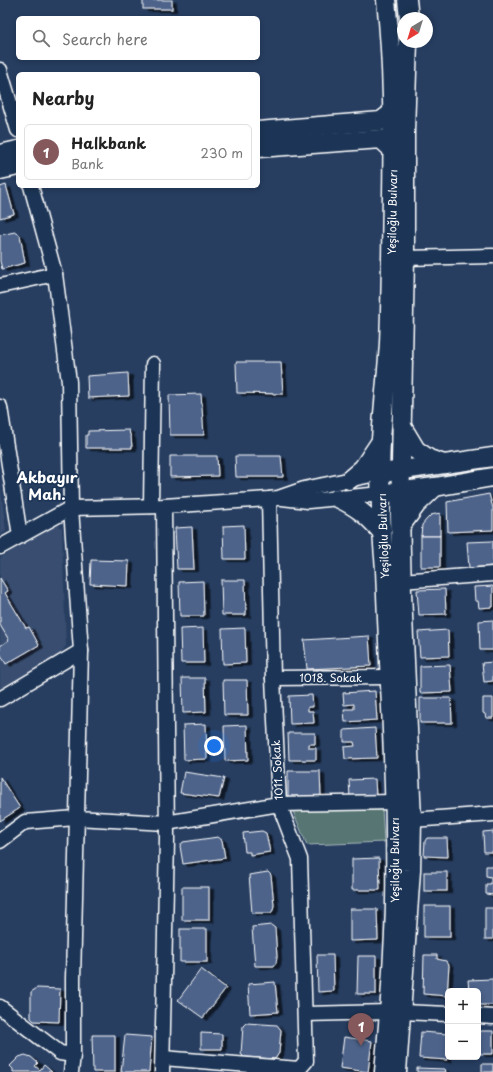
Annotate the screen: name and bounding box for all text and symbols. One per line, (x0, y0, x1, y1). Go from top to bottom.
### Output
north arrow (397, 12, 433, 48)
search box (16, 16, 260, 60)
icon: search (30, 27, 52, 49)
text: Search here (62, 27, 148, 50)
text: Nearby (32, 85, 94, 111)
text: Halkbank (71, 131, 146, 154)
text: 1 (43, 143, 49, 162)
text: 230 m (201, 143, 243, 162)
text: Bank (71, 154, 104, 173)
street label: Yeşiloğlu Bulvarı (383, 169, 401, 255)
district label: Akbayır Mah. (16, 465, 78, 505)
street label: Yeşiloğlu Bulvarı (373, 493, 393, 579)
street label: 1018. Sokak (300, 669, 363, 686)
your location (204, 736, 224, 756)
street label: 1011. Sokak (267, 739, 287, 800)
street label: Yeşiloğlu Bulvarı (386, 817, 403, 903)
map controls (445, 988, 481, 1060)
button: + (445, 988, 481, 1024)
pin: 1 (348, 1013, 374, 1046)
button: − (445, 1024, 481, 1060)

